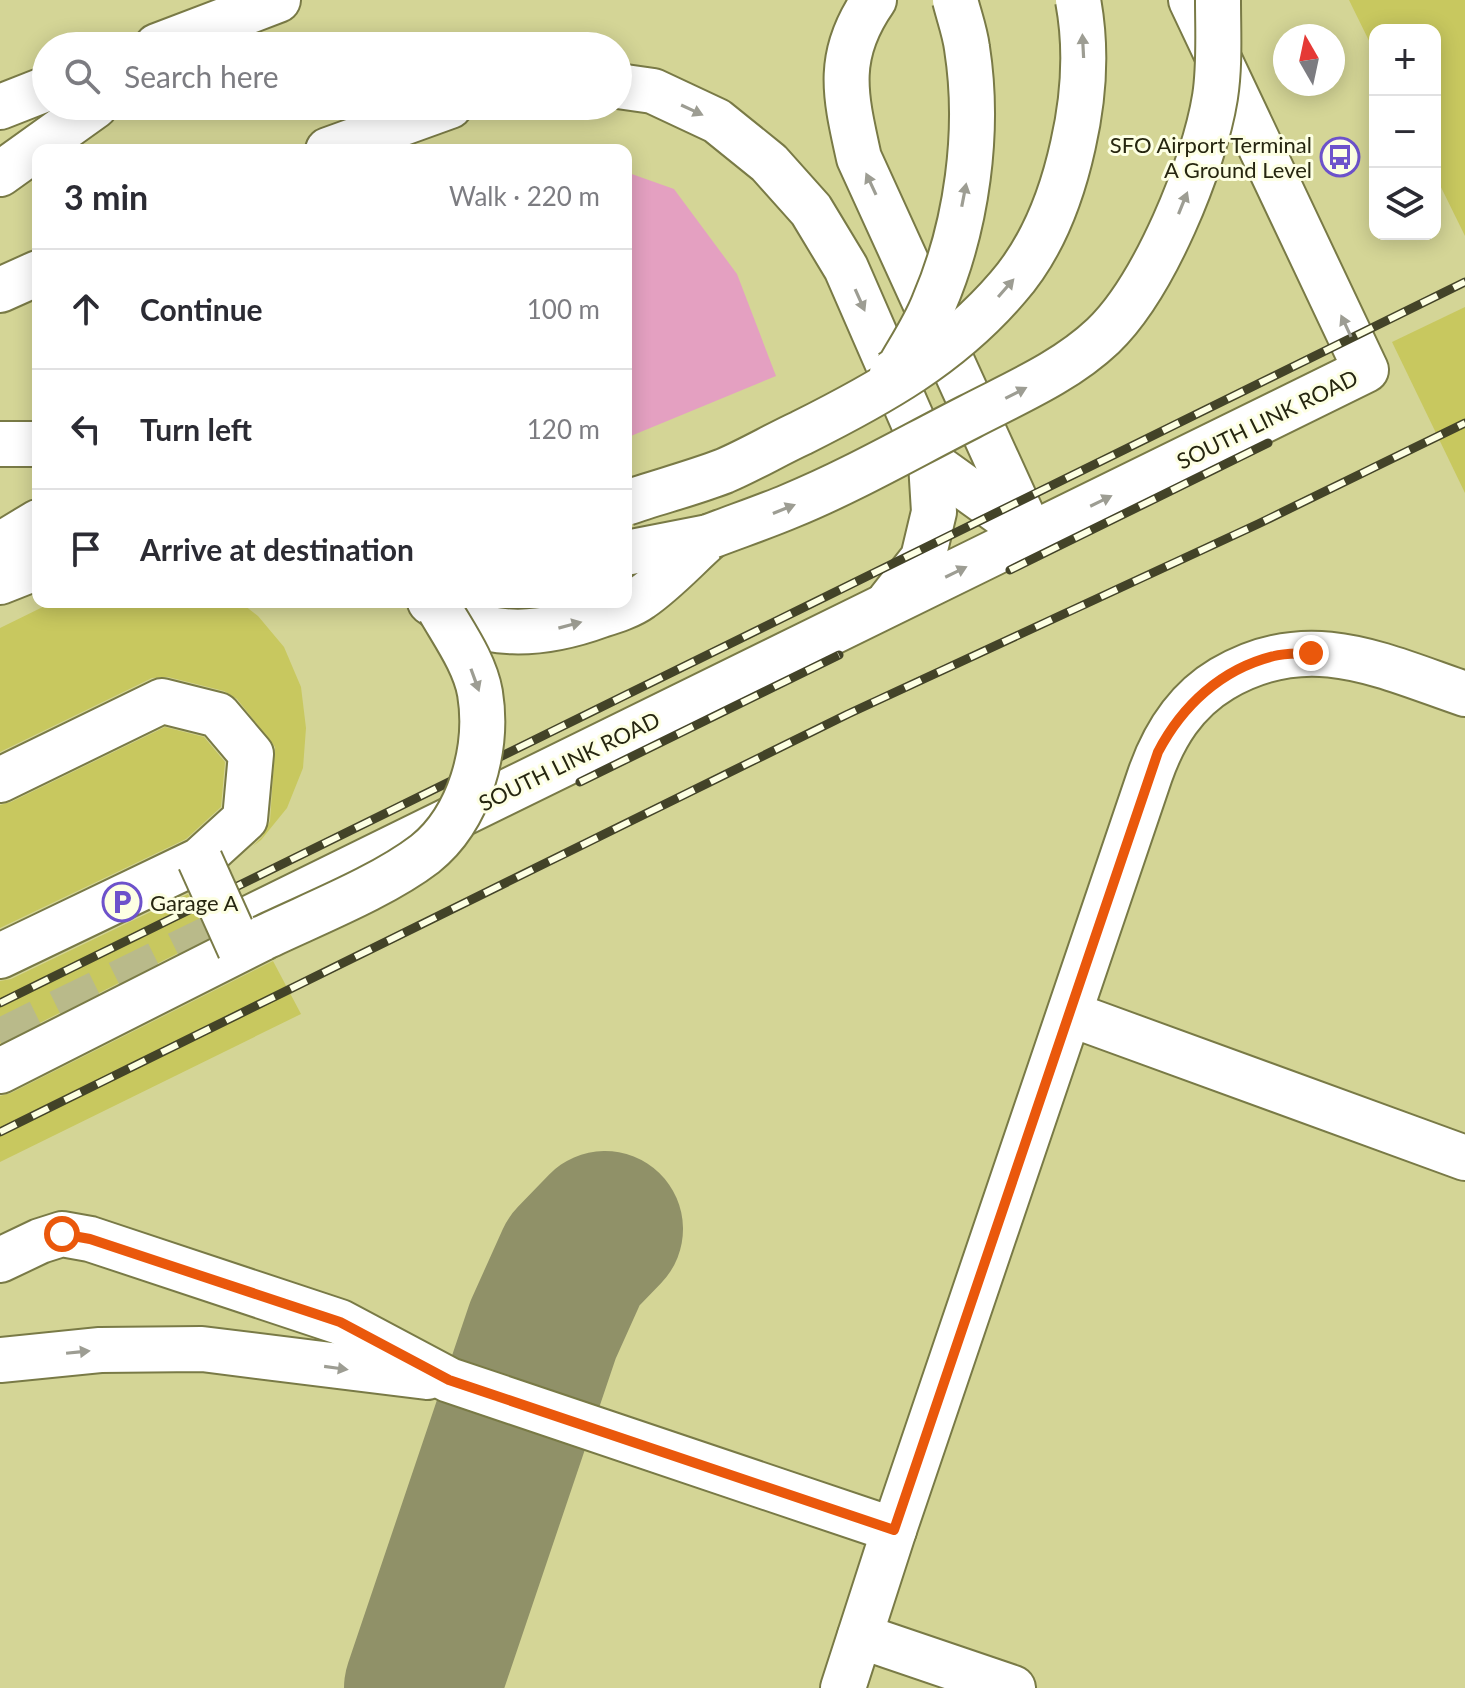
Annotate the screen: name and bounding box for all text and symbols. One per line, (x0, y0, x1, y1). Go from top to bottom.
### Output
north arrow (1273, 24, 1345, 96)
map controls (1369, 24, 1441, 240)
button: + (1369, 24, 1441, 96)
search box (32, 32, 632, 120)
one-way arrow (1076, 33, 1089, 58)
icon: search (60, 54, 104, 98)
text: Search here (124, 58, 279, 94)
button: − (1369, 96, 1441, 168)
one-way arrow (680, 103, 703, 116)
place label: SFO Airport Terminal A Ground Level (1110, 131, 1312, 183)
bus stop icon: SFO Airport Terminal A Ground Level (1319, 136, 1361, 178)
button: layers (1369, 168, 1441, 240)
one-way arrow (864, 173, 877, 196)
text: 3 min (64, 176, 148, 217)
text: Walk · 220 m (449, 180, 600, 212)
one-way arrow (958, 182, 971, 207)
one-way arrow (1176, 191, 1189, 215)
one-way arrow (997, 279, 1014, 299)
icon: ahead (64, 287, 108, 331)
one-way arrow (853, 288, 866, 312)
text: Continue (140, 291, 263, 327)
text: 100 m (527, 293, 600, 325)
one-way arrow (1339, 315, 1353, 338)
street label: SOUTH LINK ROAD (1172, 363, 1362, 475)
one-way arrow (1005, 386, 1028, 399)
icon: left (64, 407, 108, 451)
text: Turn left (140, 411, 252, 447)
text: 120 m (527, 413, 600, 445)
one-way arrow (1090, 494, 1113, 508)
one-way arrow (772, 502, 796, 515)
icon: arrive (64, 527, 108, 571)
text: Arrive at destination (140, 531, 414, 567)
one-way arrow (945, 565, 968, 579)
one-way arrow (557, 619, 582, 631)
route end (1293, 635, 1329, 671)
one-way arrow (469, 668, 482, 692)
street label: SOUTH LINK ROAD (474, 705, 664, 817)
parking icon: Garage A (101, 881, 143, 923)
place label: Garage A (150, 889, 238, 916)
route start (44, 1216, 80, 1252)
one-way arrow (66, 1345, 91, 1358)
one-way arrow (324, 1361, 349, 1374)

